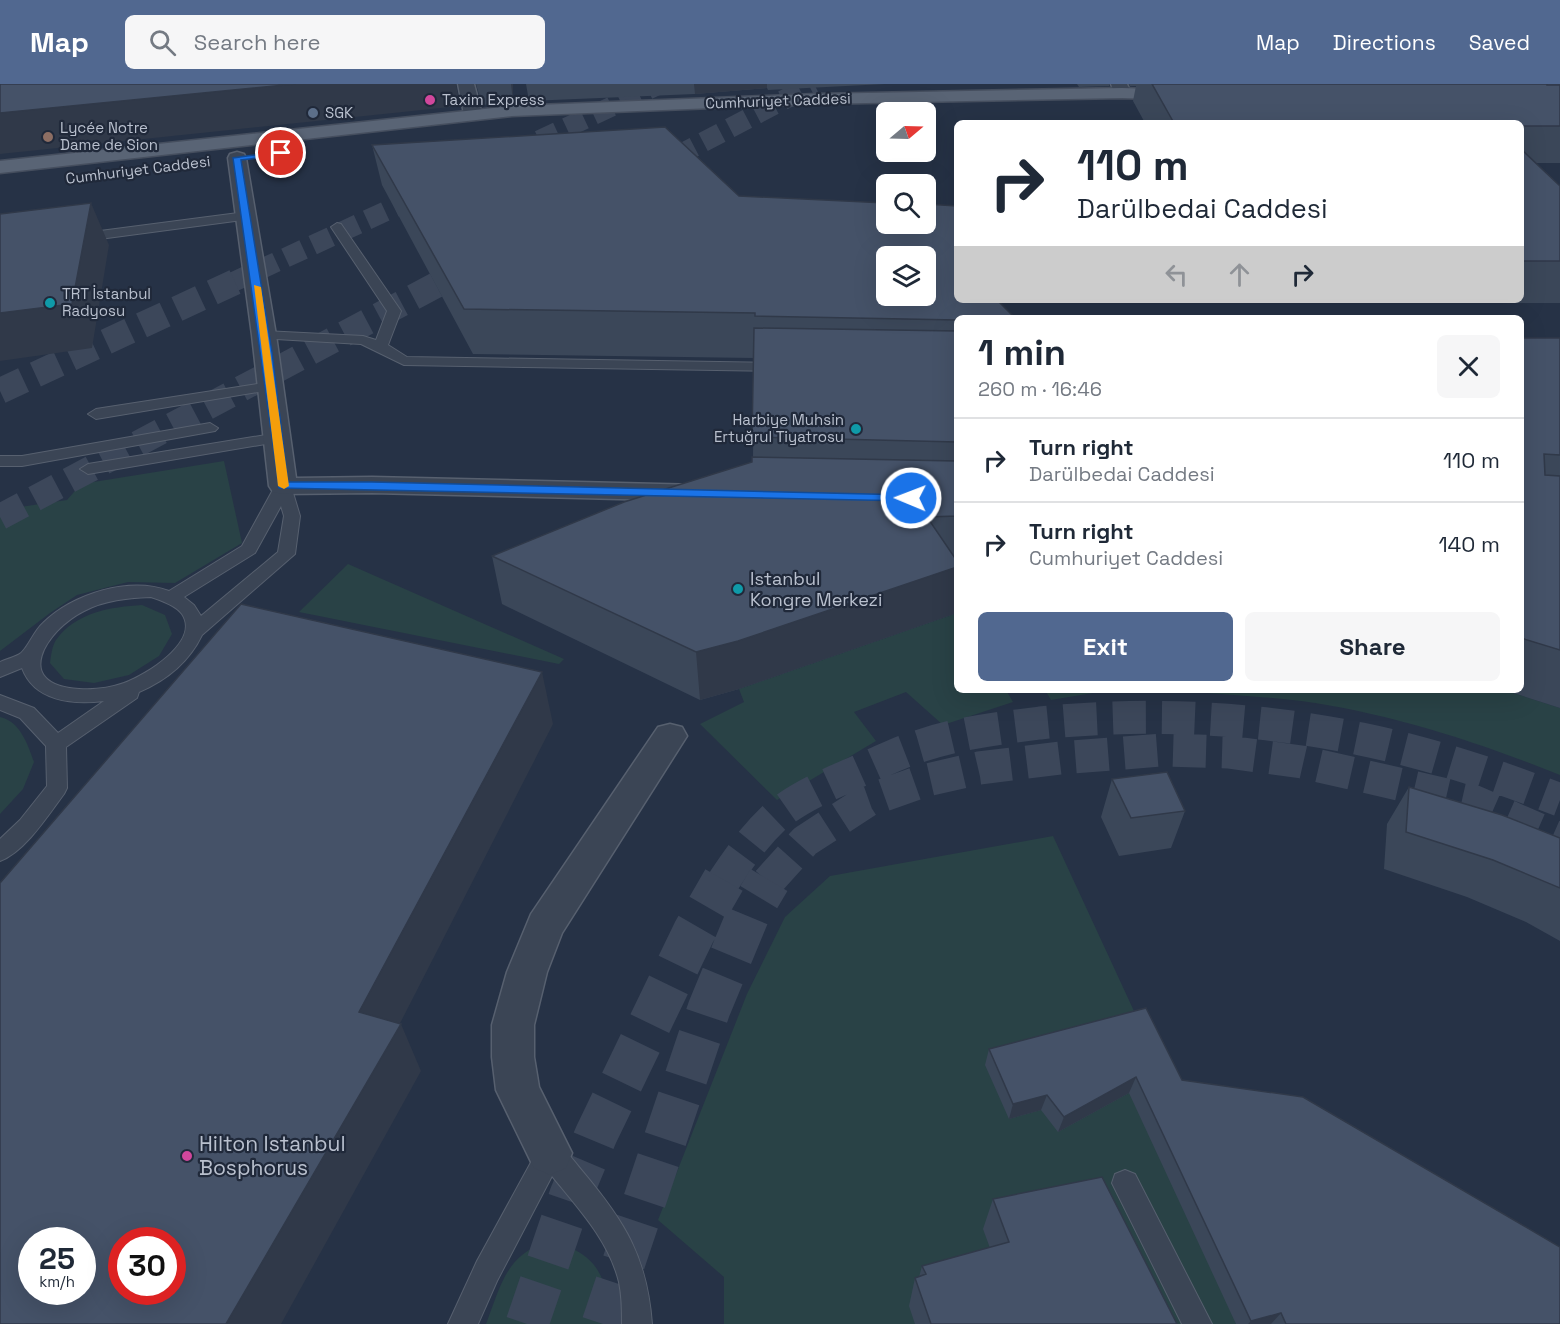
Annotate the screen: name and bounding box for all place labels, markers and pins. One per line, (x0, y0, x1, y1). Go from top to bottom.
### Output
place label: Taxim Express (442, 90, 545, 109)
marker: Taxim Express (423, 93, 437, 107)
place label: SGK (325, 103, 353, 122)
marker: SGK (306, 106, 320, 120)
place label: Lycée Notre Dame de Sion (60, 118, 158, 154)
pin (255, 127, 306, 178)
marker: Lycée Notre Dame de Sion (41, 130, 55, 144)
place label: TRT İstanbul Radyosu (62, 284, 151, 320)
marker: TRT İstanbul Radyosu (43, 296, 57, 310)
place label: Harbiye Muhsin Ertuğrul Tiyatrosu (714, 410, 844, 446)
marker: Harbiye Muhsin Ertuğrul Tiyatrosu (849, 422, 863, 436)
place label: Istanbul Kongre Merkezi (750, 567, 882, 611)
marker: Istanbul Kongre Merkezi (731, 582, 745, 596)
place label: Hilton Istanbul Bosphorus (199, 1130, 346, 1181)
marker: Hilton Istanbul Bosphorus (180, 1149, 194, 1163)

